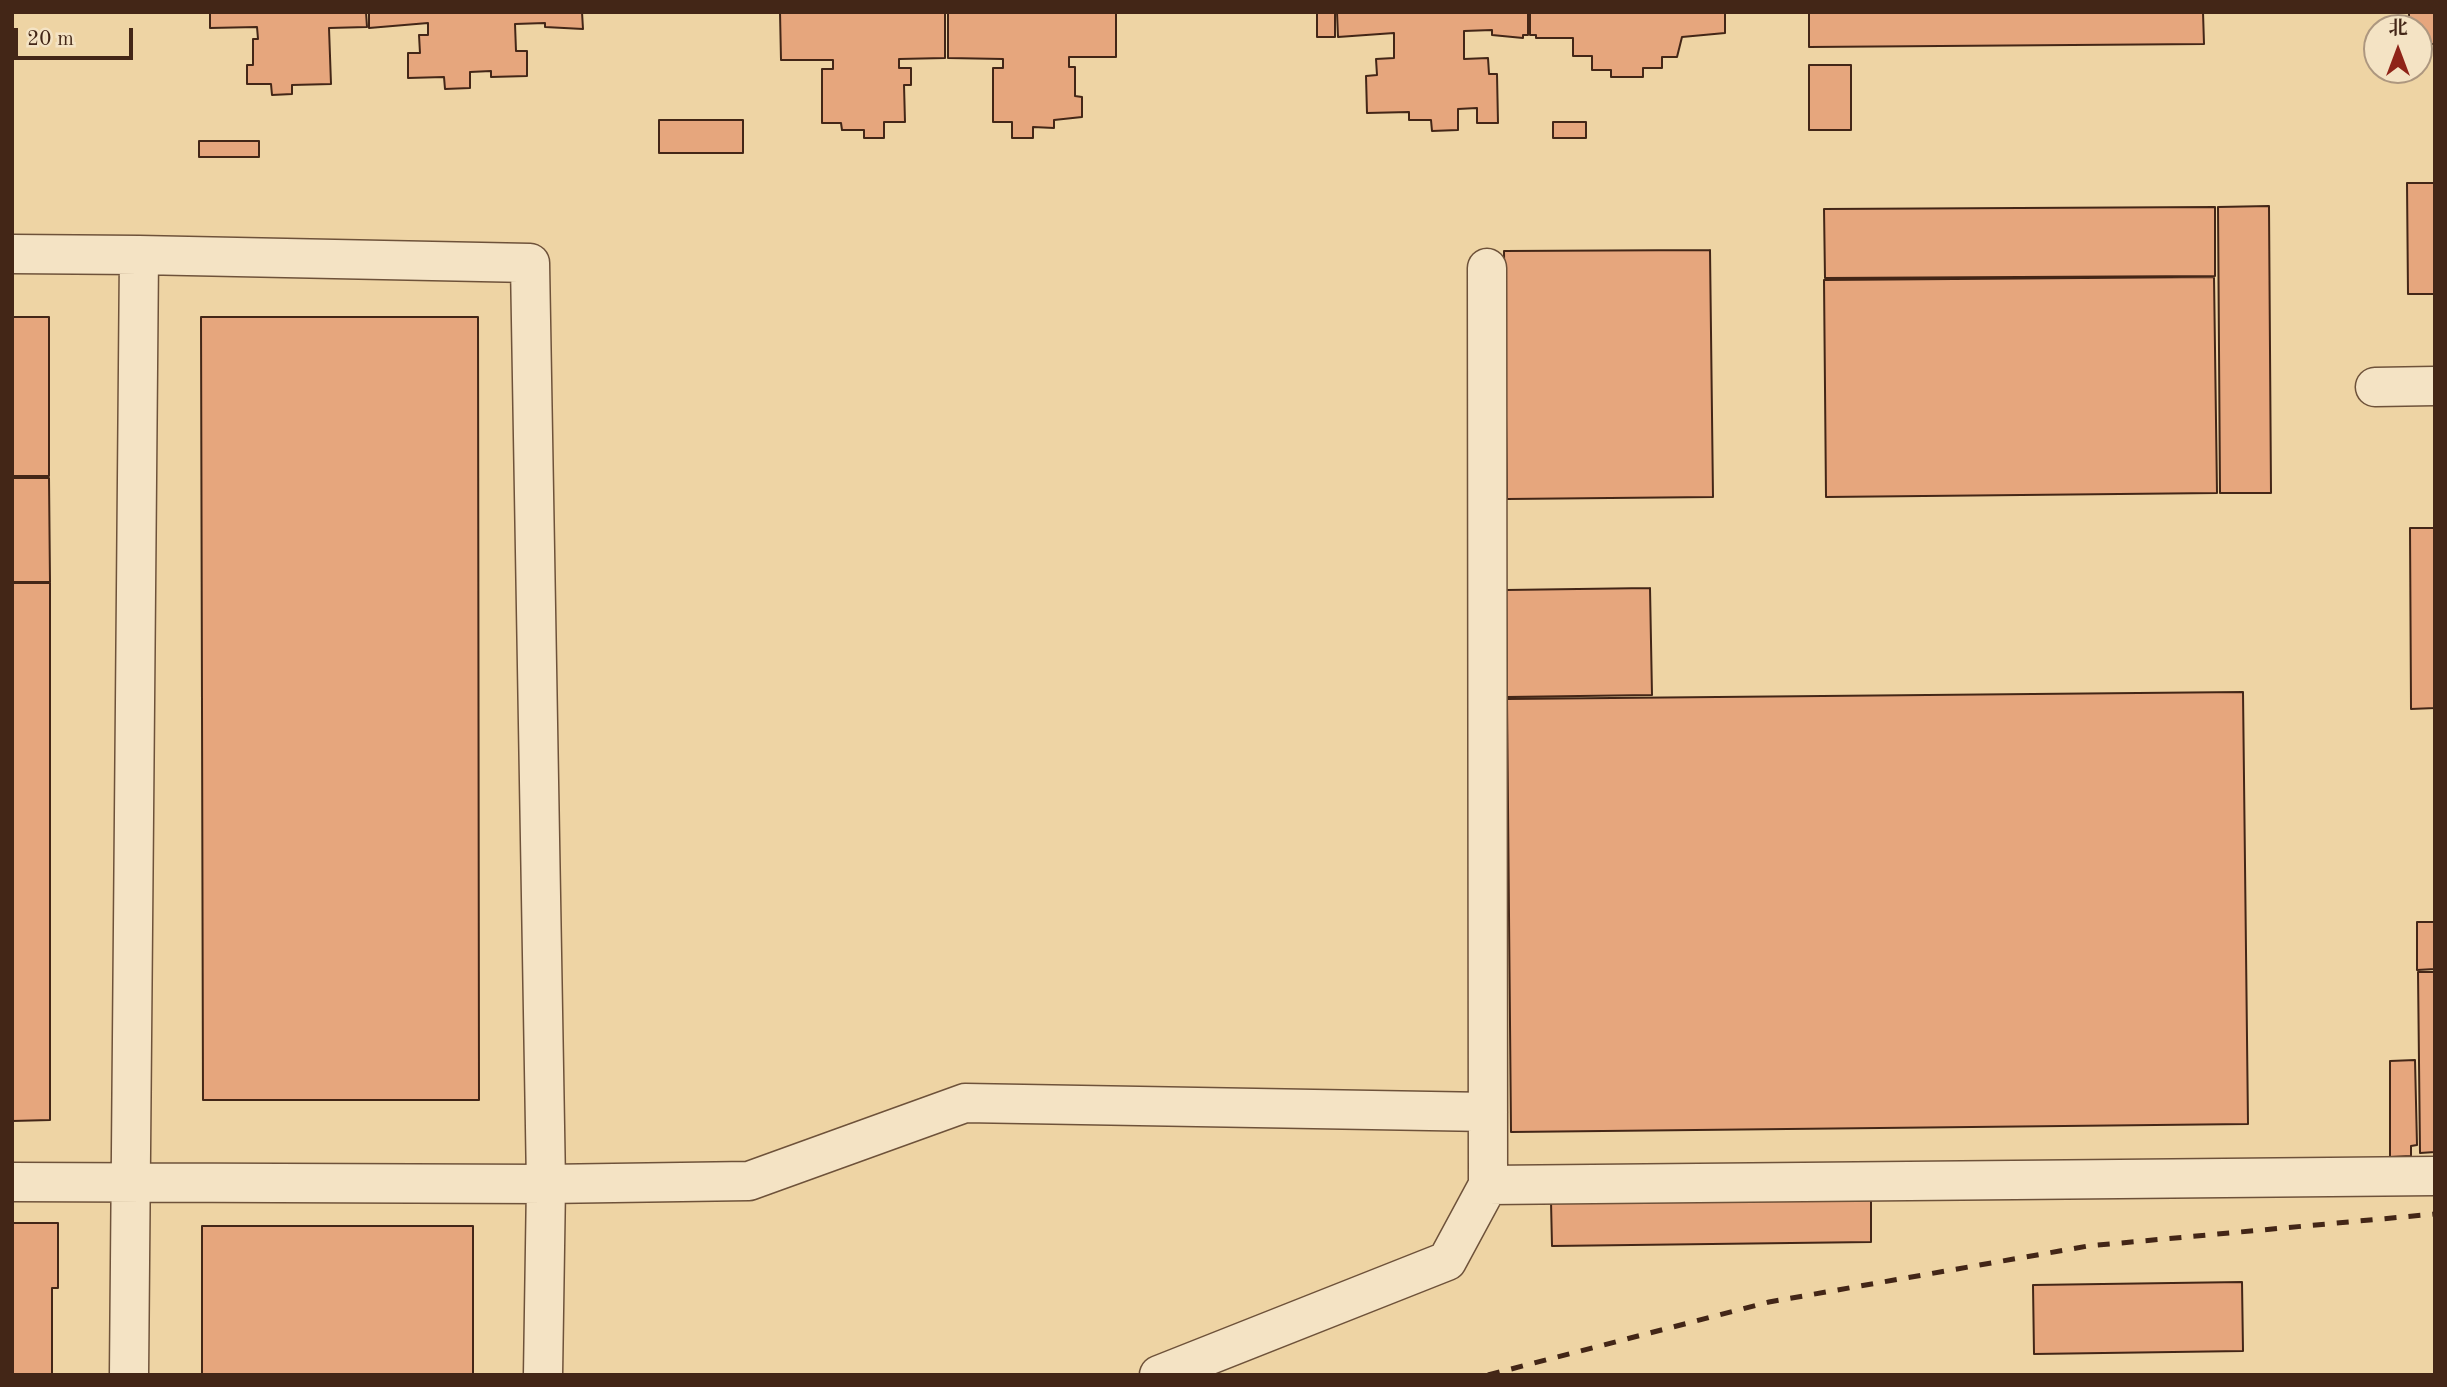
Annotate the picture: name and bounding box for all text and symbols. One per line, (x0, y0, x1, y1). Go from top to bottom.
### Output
scale bar (18, 14, 136, 58)
north arrow (2363, 14, 2433, 84)
text: 北 (2388, 20, 2408, 39)
text: 20 m (27, 29, 74, 50)

